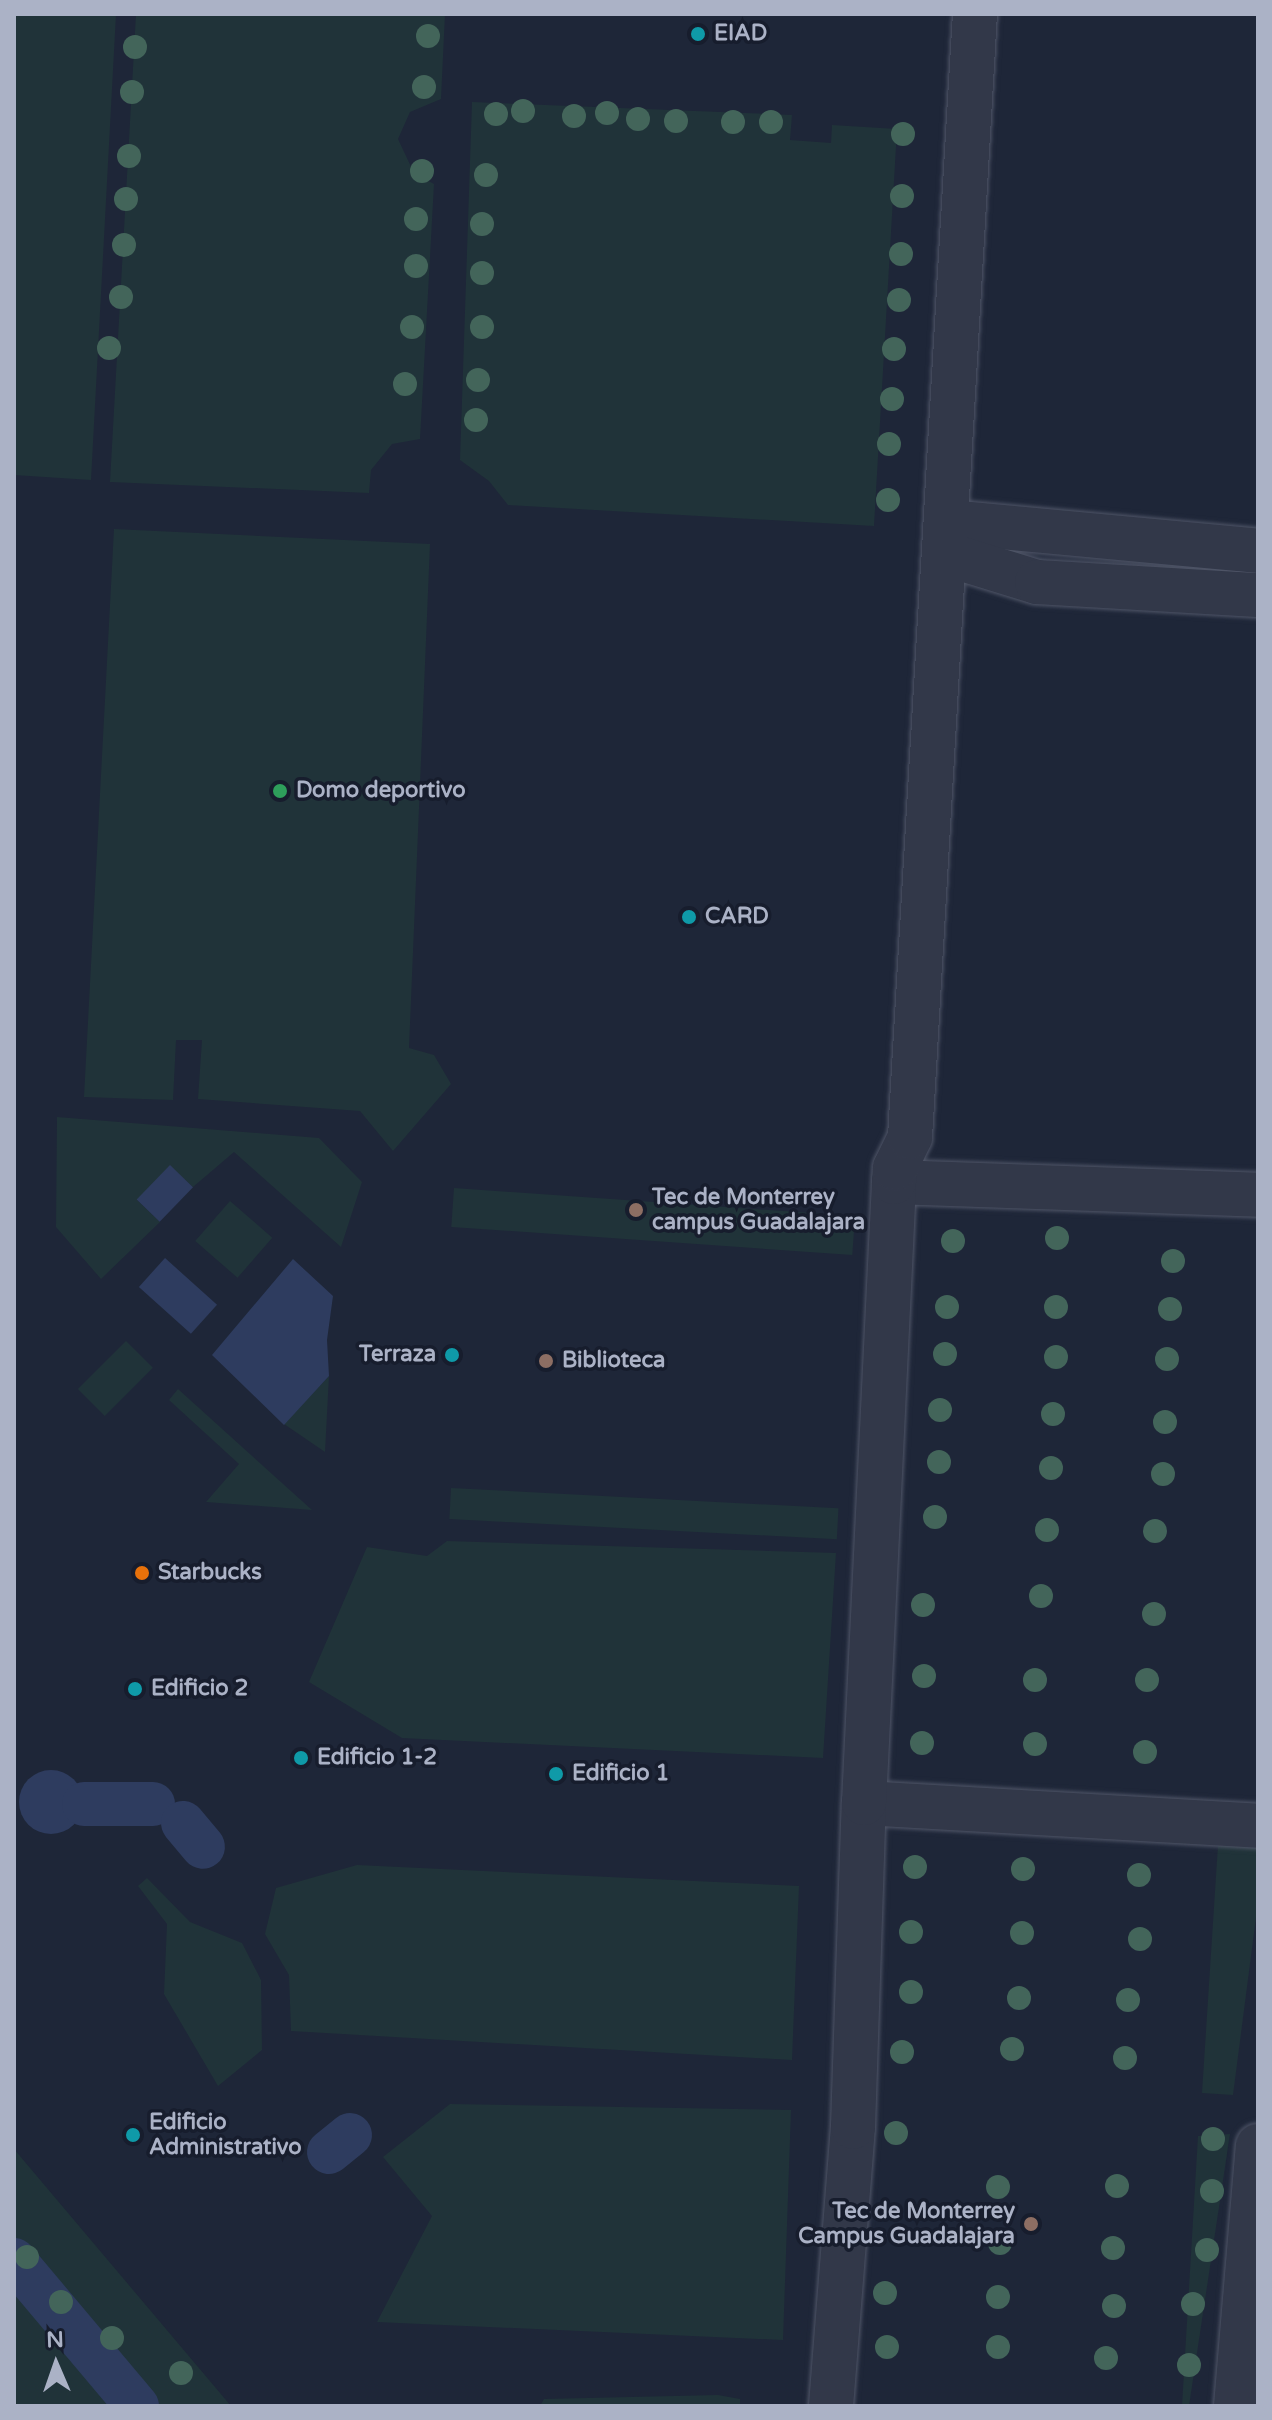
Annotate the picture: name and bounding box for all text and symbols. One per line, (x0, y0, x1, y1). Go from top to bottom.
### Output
place label: EIAD (714, 21, 767, 47)
marker: EIAD (689, 25, 707, 43)
place label: Domo deportivo (296, 778, 466, 804)
marker: Domo deportivo (271, 782, 289, 800)
place label: CARD (705, 904, 769, 930)
marker: CARD (680, 908, 698, 926)
place label: Tec de Monterrey campus Guadalajara (652, 1184, 865, 1236)
marker: Tec de Monterrey campus Guadalajara (627, 1201, 645, 1219)
place label: Terraza (359, 1342, 436, 1368)
marker: Terraza (443, 1346, 461, 1364)
place label: Biblioteca (562, 1348, 665, 1374)
marker: Biblioteca (537, 1352, 555, 1370)
place label: Starbucks (158, 1560, 262, 1586)
marker: Starbucks (133, 1564, 151, 1582)
place label: Edificio 2 (151, 1676, 248, 1702)
marker: Edificio 2 (126, 1680, 144, 1698)
place label: Edificio 1-2 (317, 1745, 437, 1771)
marker: Edificio 1-2 (292, 1749, 310, 1767)
place label: Edificio 1 (572, 1761, 669, 1787)
marker: Edificio 1 (547, 1765, 565, 1783)
place label: Edificio Administrativo (149, 2109, 302, 2160)
marker: Edificio Administrativo (124, 2126, 142, 2144)
place label: Tec de Monterrey Campus Guadalajara (798, 2198, 1015, 2250)
marker: Tec de Monterrey Campus Guadalajara (1022, 2215, 1040, 2233)
north arrow (16, 2324, 96, 2404)
text: N (46, 2327, 64, 2353)

